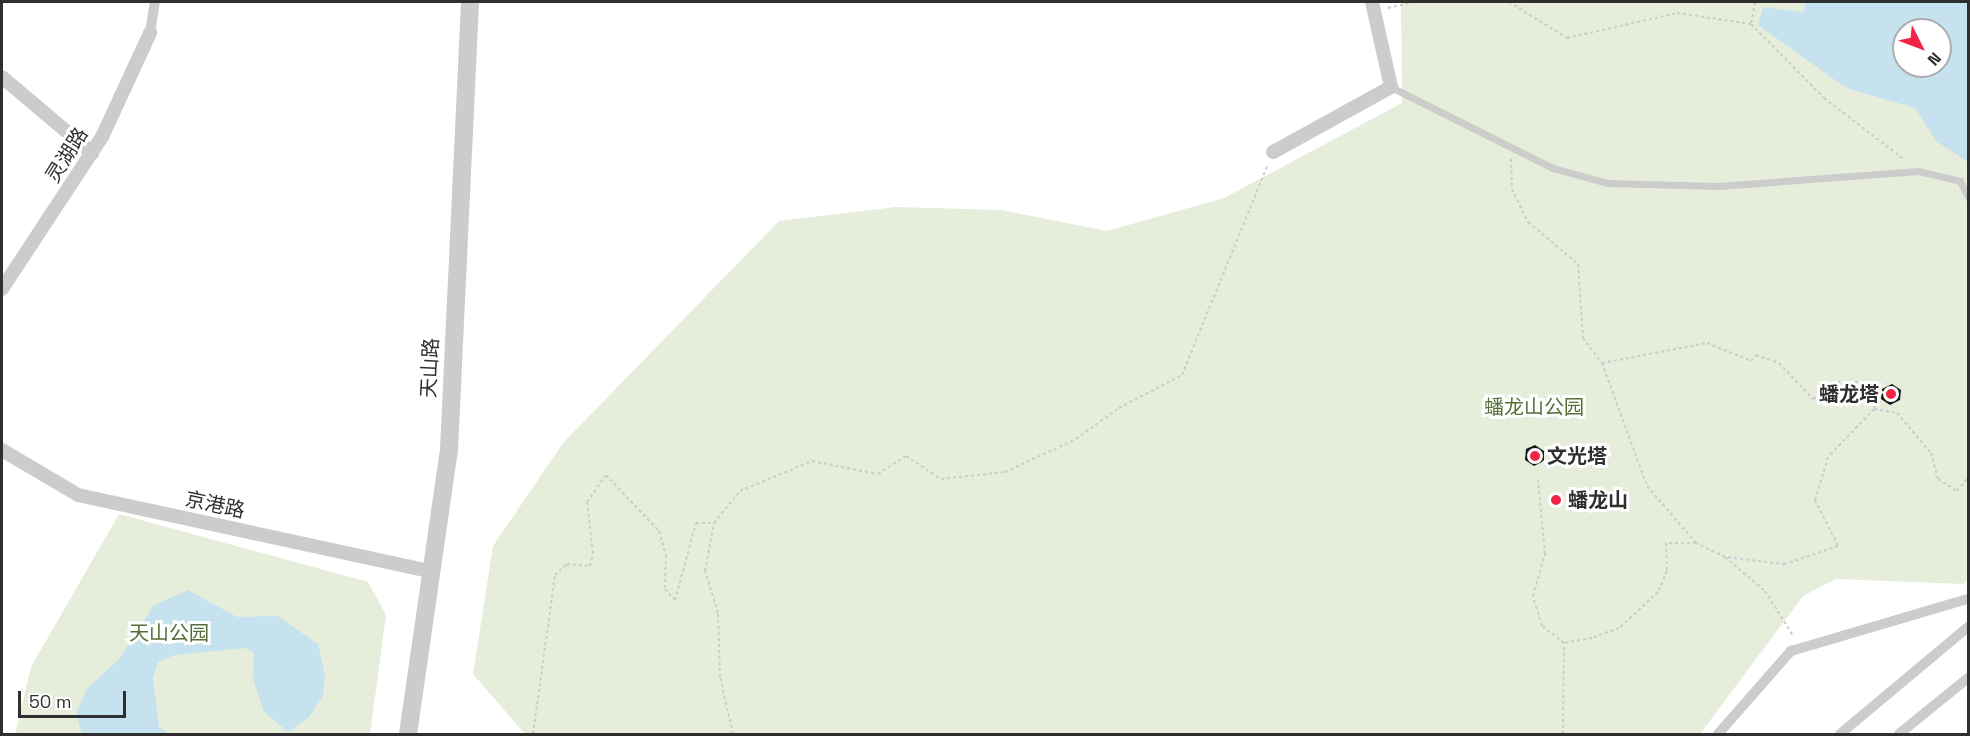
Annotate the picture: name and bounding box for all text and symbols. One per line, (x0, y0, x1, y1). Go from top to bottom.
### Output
north arrow (1892, 18, 1952, 78)
text: N (1923, 48, 1946, 70)
street label: 灵湖路 (41, 123, 93, 187)
street label: 天山路 (416, 337, 444, 399)
place label: 蟠龙塔 (1819, 382, 1879, 406)
marker: 蟠龙塔 (1884, 387, 1898, 401)
park label: 蟠龙山公园 (1484, 395, 1584, 419)
place label: 文光塔 (1547, 444, 1607, 468)
marker: 文光塔 (1528, 449, 1542, 463)
street label: 京港路 (183, 487, 247, 523)
place label: 蟠龙山 (1568, 488, 1628, 512)
marker: 蟠龙山 (1549, 493, 1563, 507)
park label: 天山公园 (129, 621, 209, 645)
scale bar (21, 679, 129, 717)
text: 50 m (29, 690, 71, 713)

